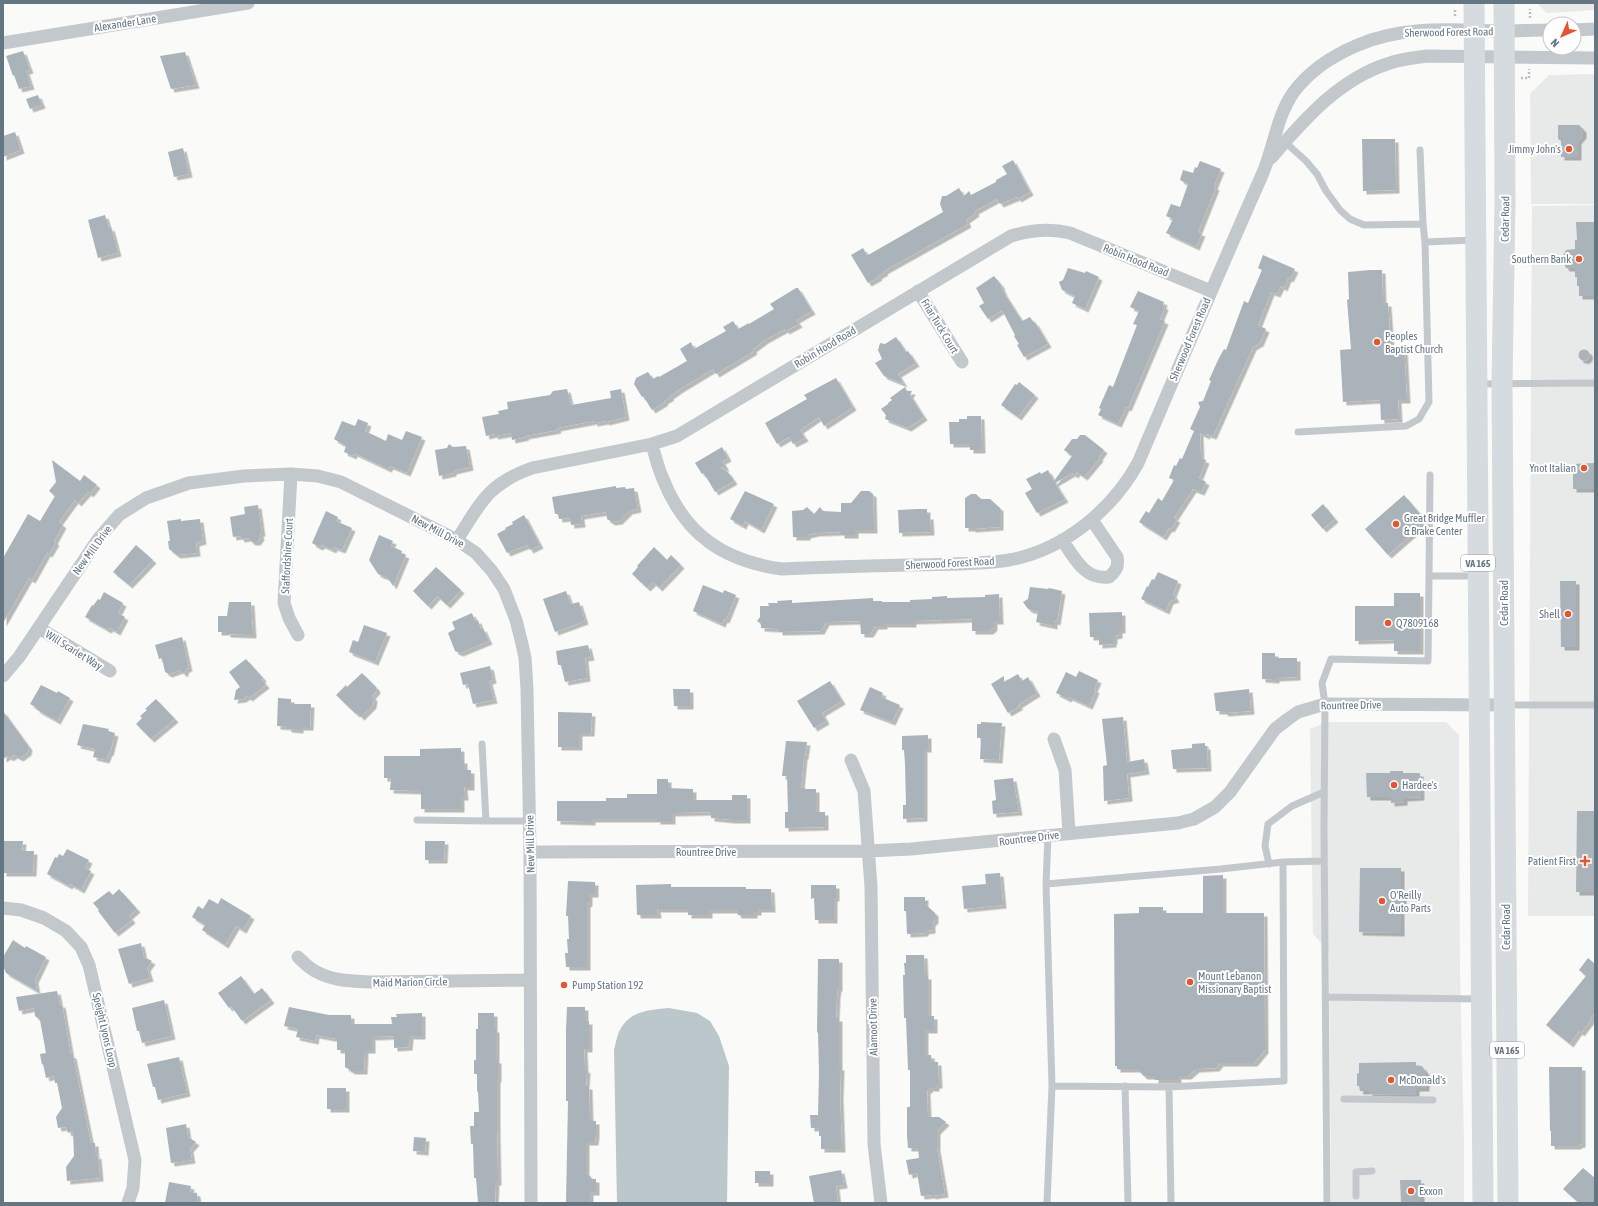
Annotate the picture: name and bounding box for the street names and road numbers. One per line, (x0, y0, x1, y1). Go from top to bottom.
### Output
street label: Alexander Lane (93, 12, 157, 34)
street label: Sherwood Forest Road (1404, 25, 1494, 39)
street label: Cedar Road (1499, 196, 1511, 242)
street label: Robin Hood Road (1101, 241, 1171, 279)
street label: Sherwood Forest Road (1167, 296, 1213, 382)
street label: Friar Tuck Court (919, 297, 961, 355)
street label: Robin Hood Road (792, 324, 858, 370)
street label: New Mill Drive (410, 512, 466, 550)
street label: Staffordshire Court (279, 518, 295, 594)
street label: New Mill Drive (70, 523, 114, 577)
street label: Sherwood Forest Road (905, 555, 995, 571)
road number: VA 165 (1461, 555, 1495, 571)
street label: Cedar Road (1498, 580, 1510, 626)
street label: Will Scarlet Way (43, 628, 105, 672)
street label: Rountree Drive (1321, 698, 1381, 712)
street label: New Mill Drive (523, 815, 537, 873)
street label: Rountree Drive (998, 828, 1060, 848)
street label: Rountree Drive (676, 846, 736, 858)
street label: Cedar Road (1500, 904, 1512, 950)
street label: Maid Marion Circle (373, 975, 447, 989)
street label: Speight Lyons Loop (91, 992, 119, 1068)
street label: Alamoot Drive (866, 998, 880, 1056)
road number: VA 165 (1490, 1042, 1524, 1058)

